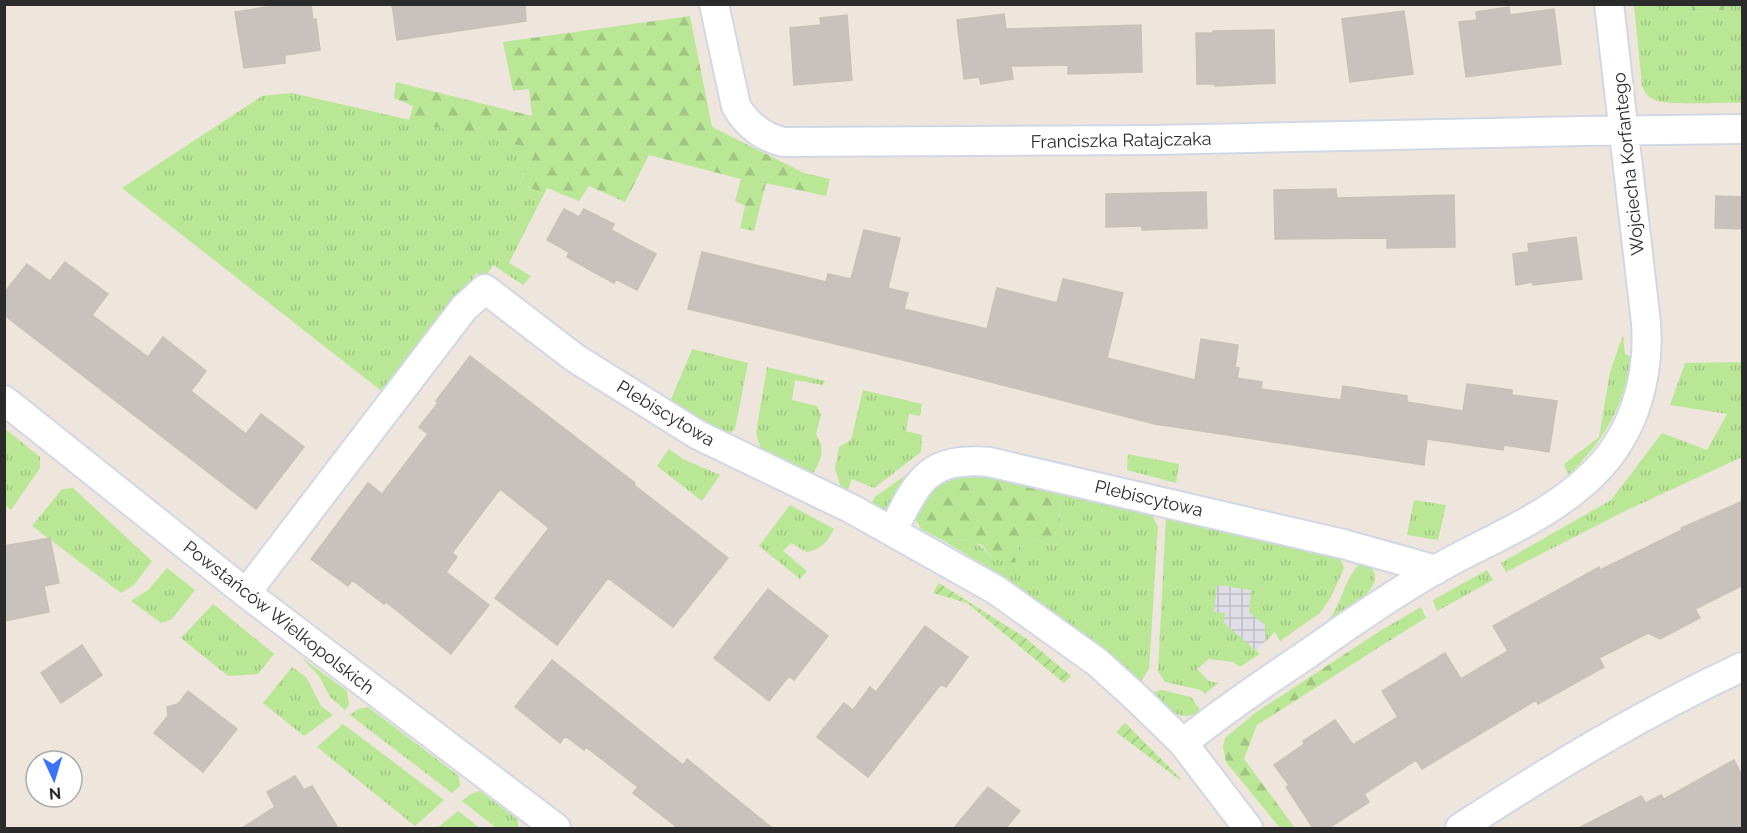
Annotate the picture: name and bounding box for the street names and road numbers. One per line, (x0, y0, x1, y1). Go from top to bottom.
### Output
street label: Wojciecha Korfantego (1608, 71, 1648, 257)
street label: Franciszka Ratajczaka (1030, 128, 1212, 152)
street label: Plebiscytowa (613, 376, 719, 450)
street label: Plebiscytowa (1093, 475, 1205, 521)
street label: Powstańców Wielkopolskich (179, 536, 379, 698)

